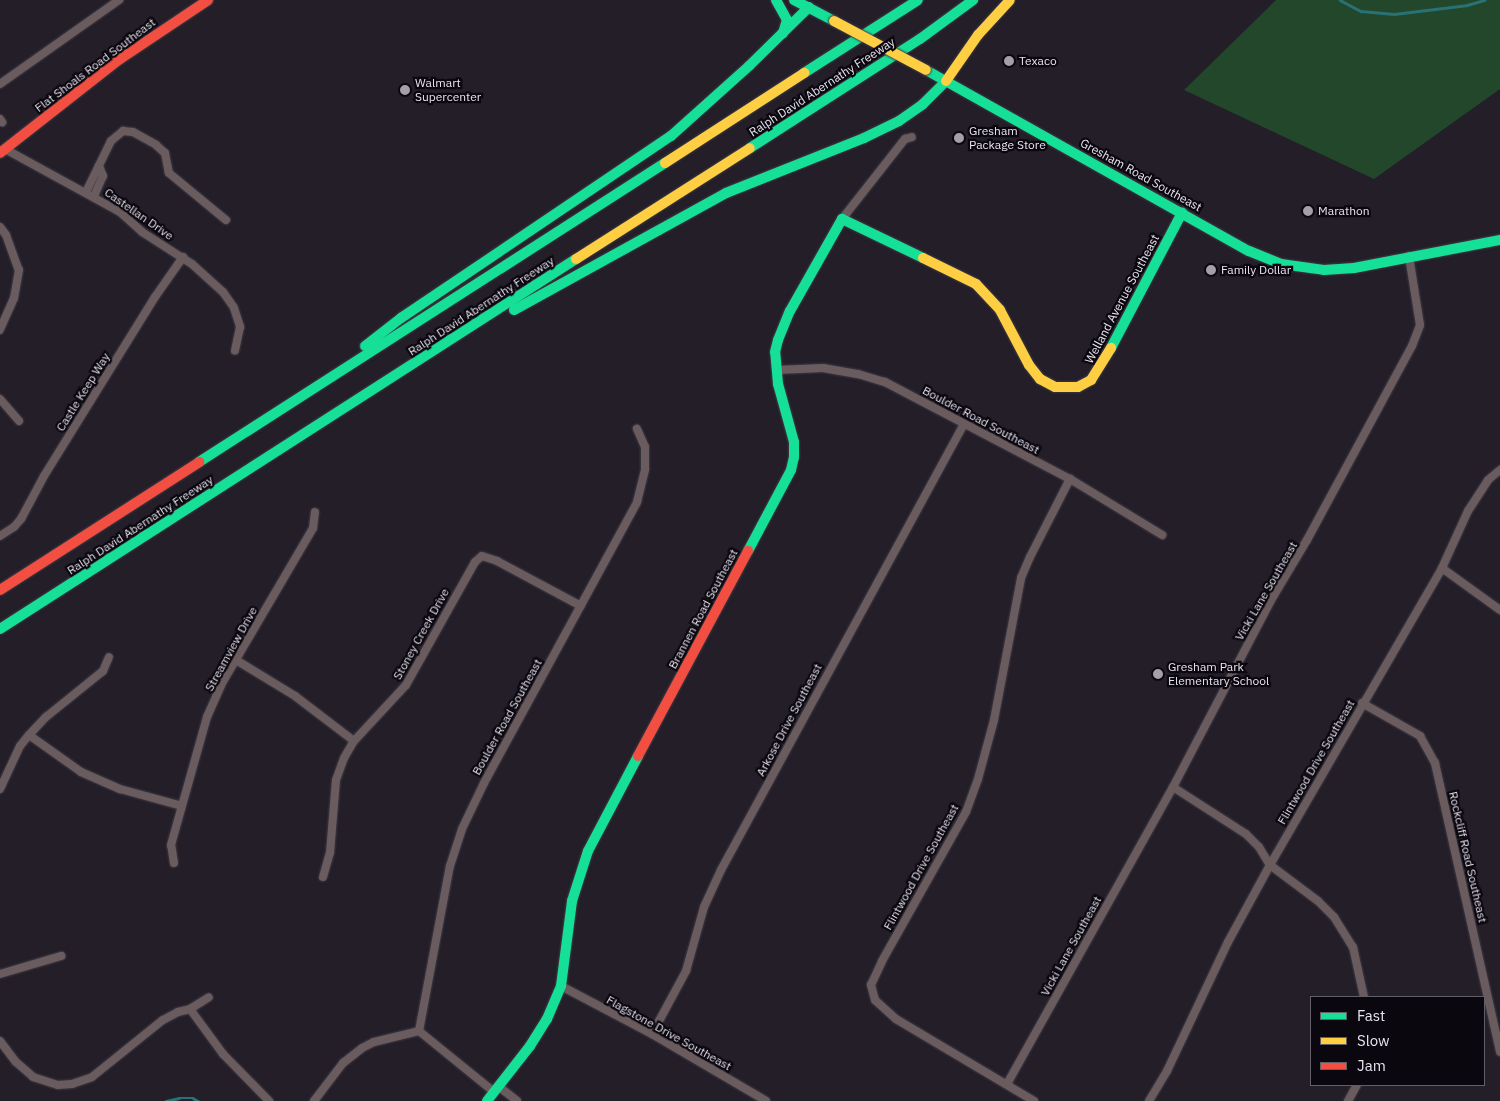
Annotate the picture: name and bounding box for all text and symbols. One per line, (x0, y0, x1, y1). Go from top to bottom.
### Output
street label: Flat Shoals Road Southeast (32, 15, 158, 115)
street label: Ralph David Abernathy Freeway (746, 34, 898, 140)
place label: Texaco (1019, 54, 1057, 68)
marker: Texaco (1003, 55, 1015, 67)
place label: Walmart Supercenter (415, 76, 481, 104)
marker: Walmart Supercenter (399, 84, 411, 96)
place label: Gresham Package Store (969, 124, 1046, 152)
marker: Gresham Package Store (953, 132, 965, 144)
street label: Gresham Road Southeast (1078, 136, 1204, 214)
street label: Castellan Drive (102, 185, 176, 243)
place label: Marathon (1318, 204, 1369, 218)
marker: Marathon (1302, 205, 1314, 217)
street label: Welland Avenue Southeast (1082, 232, 1162, 366)
street label: Ralph David Abernathy Freeway (405, 253, 557, 359)
place label: Family Dollar (1221, 263, 1291, 277)
marker: Family Dollar (1205, 264, 1217, 276)
street label: Castle Keep Way (53, 350, 113, 434)
street label: Boulder Road Southeast (920, 383, 1042, 457)
street label: Ralph David Abernathy Freeway (64, 472, 216, 578)
street label: Vicki Lane Southeast (1232, 539, 1300, 643)
street label: Brannen Road Southeast (665, 547, 741, 671)
street label: Stoney Creek Drive (390, 586, 452, 682)
street label: Streamview Drive (202, 604, 260, 694)
street label: Boulder Road Southeast (469, 657, 545, 777)
place label: Gresham Park Elementary School (1168, 660, 1269, 688)
street label: Arkose Drive Southeast (753, 661, 825, 779)
marker: Gresham Park Elementary School (1152, 668, 1164, 680)
street label: Flintwood Drive Southeast (1274, 697, 1358, 827)
street label: Rockcliff Road Southeast (1446, 790, 1490, 924)
street label: Flintwood Drive Southeast (880, 802, 962, 932)
street label: Vicki Lane Southeast (1038, 894, 1104, 998)
street label: Flagstone Drive Southeast (604, 993, 734, 1073)
legend (1310, 996, 1485, 1086)
text: Fast (1357, 1006, 1385, 1025)
text: Slow (1357, 1031, 1390, 1050)
text: Jam (1357, 1056, 1386, 1075)

